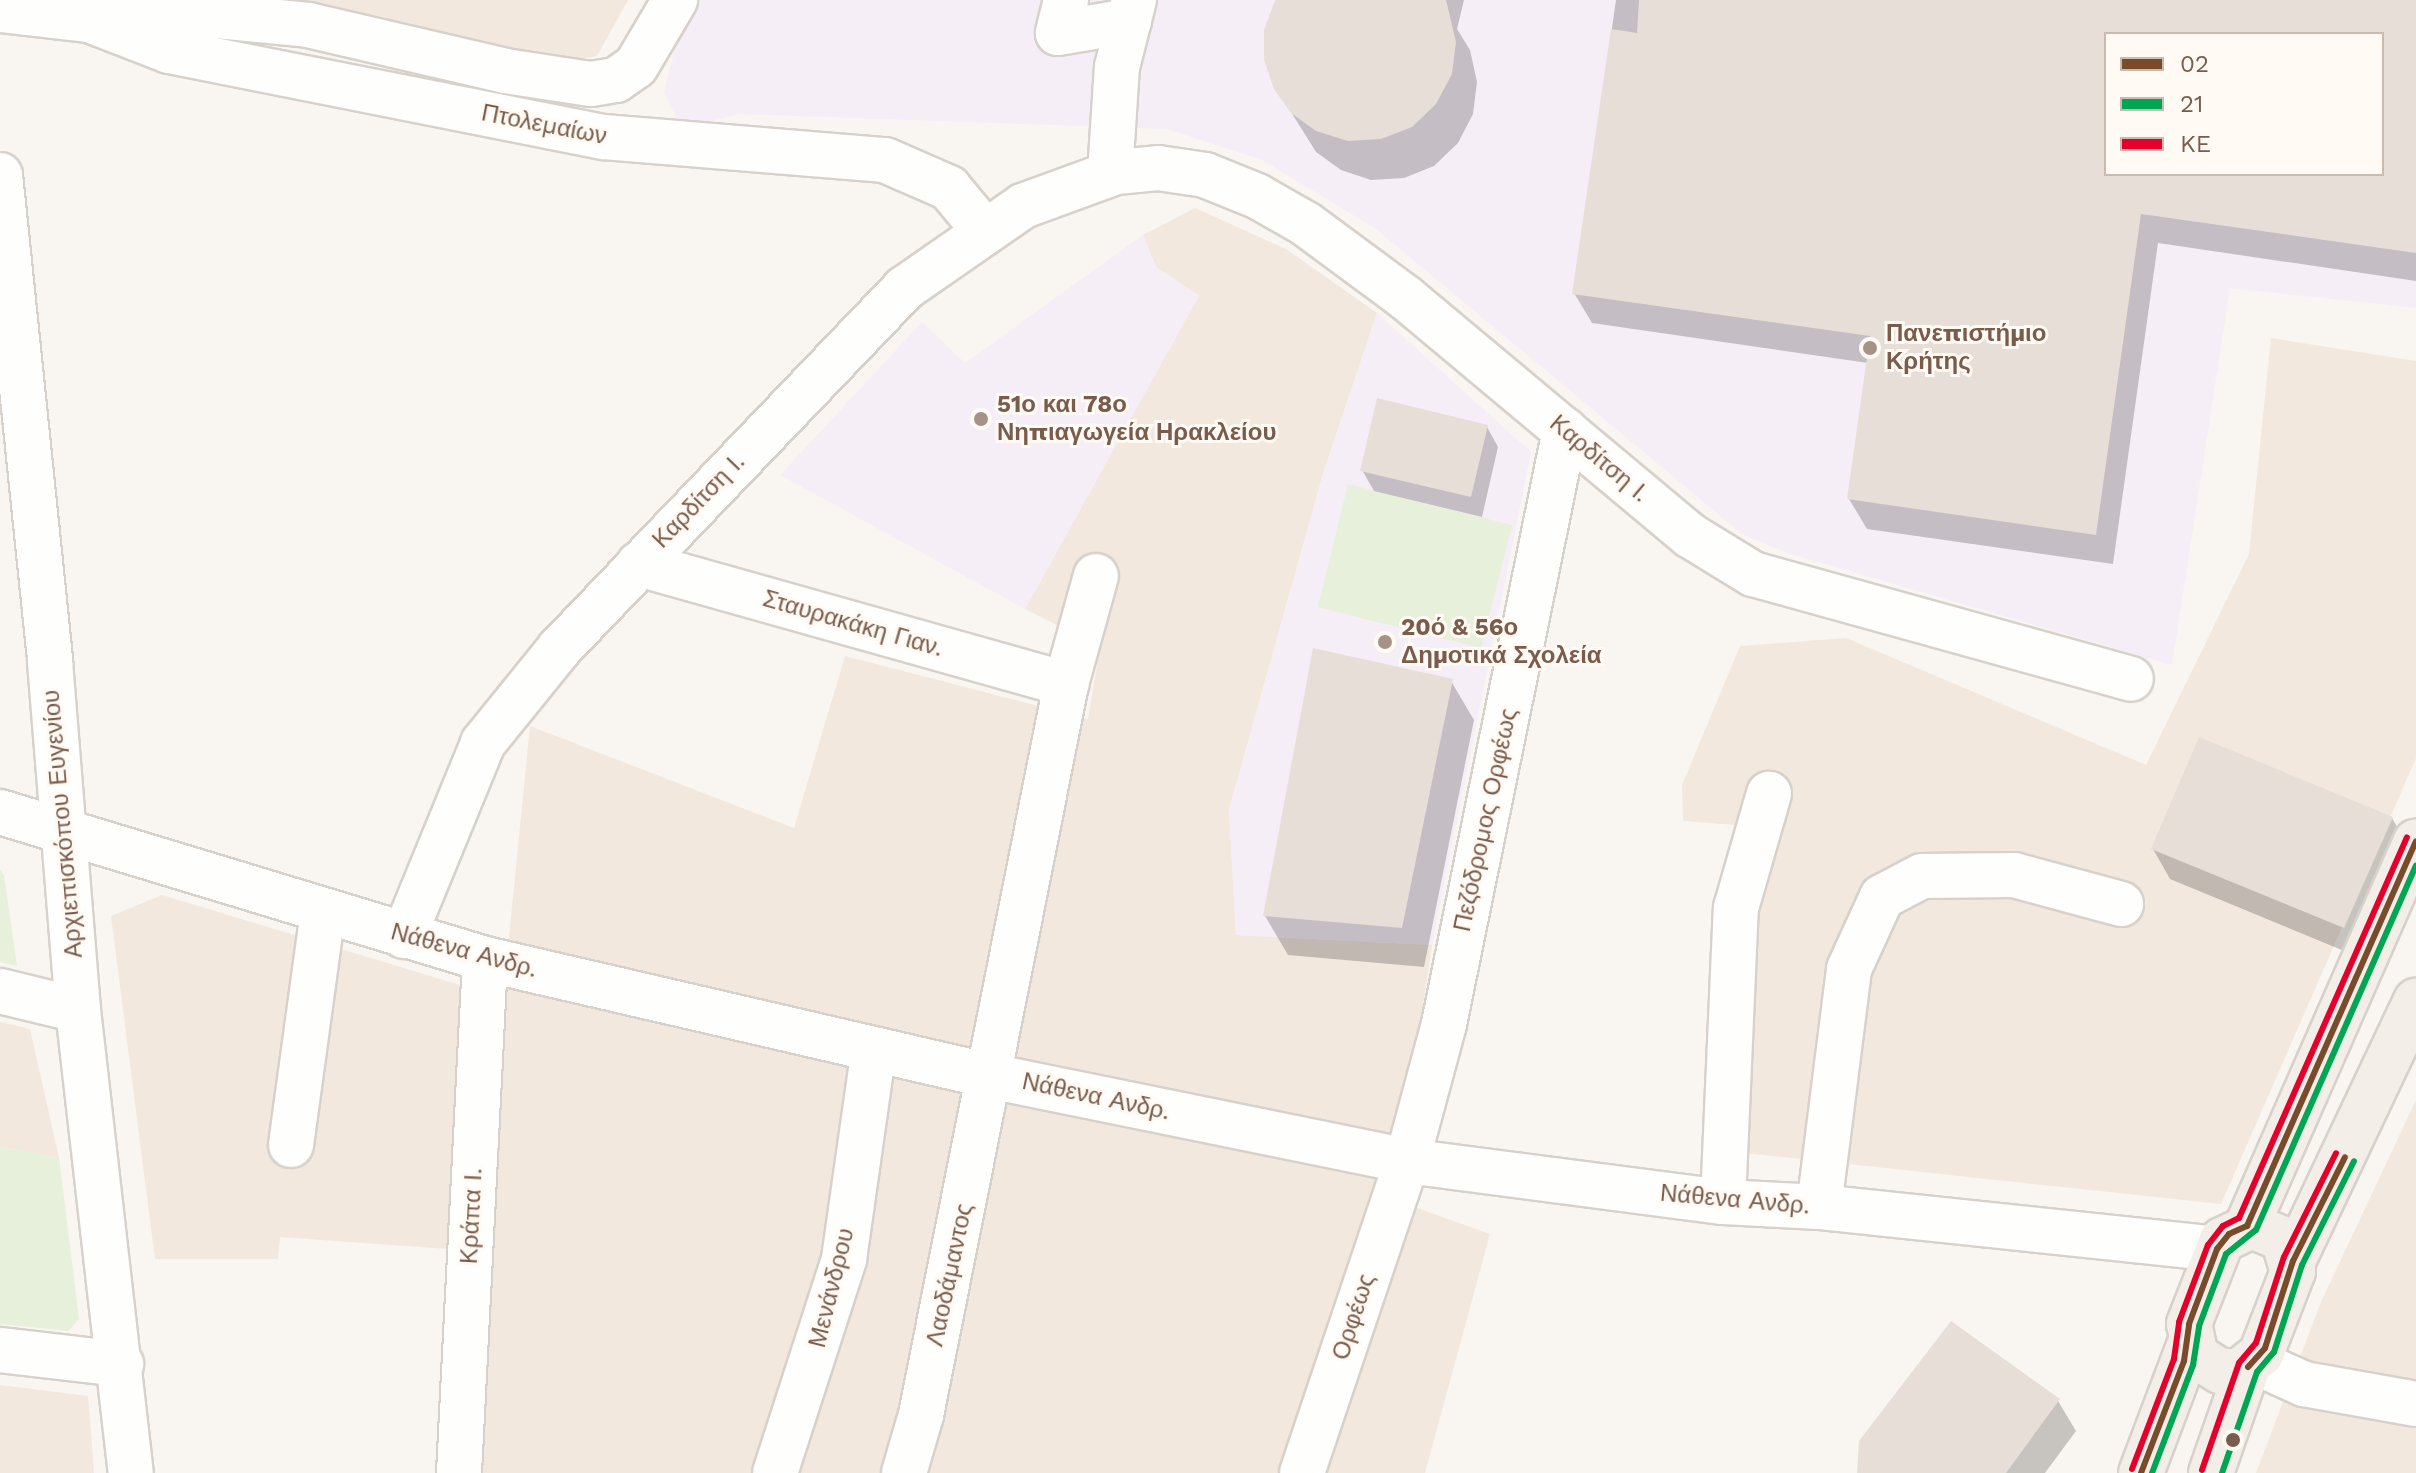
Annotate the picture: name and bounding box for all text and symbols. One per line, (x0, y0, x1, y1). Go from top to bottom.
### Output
legend (2104, 32, 2384, 176)
text: 02 (2180, 50, 2209, 78)
text: 21 (2180, 90, 2203, 118)
street label: Πτολεμαίων (479, 99, 609, 151)
text: KE (2180, 130, 2211, 158)
place label: Πανεπιστήμιο Κρήτης (1886, 320, 2046, 376)
marker: Πανεπιστήμιο Κρήτης (1861, 339, 1879, 357)
place label: 51ο και 78ο Νηπιαγωγεία Ηρακλείου (997, 391, 1276, 447)
street label: Καρδίτση Ι. (1544, 409, 1654, 509)
marker: 51ο και 78ο Νηπιαγωγεία Ηρακλείου (972, 410, 990, 428)
street label: Καρδίτση Ι. (647, 448, 751, 554)
street label: Σταυρακάκη Γιαν. (760, 584, 946, 664)
place label: 20ό & 56ο Δημοτικά Σχολεία (1401, 614, 1602, 670)
marker: 20ό & 56ο Δημοτικά Σχολεία (1376, 633, 1394, 651)
street label: Αρχιεπισκόπου Ευγενίου (37, 689, 89, 959)
street label: Πεζόδρομος Ορφέως (1448, 706, 1524, 934)
street label: Νάθενα Ανδρ. (388, 918, 540, 984)
street label: Νάθενα Ανδρ. (1020, 1067, 1172, 1127)
street label: Κράπα Ι. (455, 1167, 489, 1265)
street label: Νάθενα Ανδρ. (1659, 1179, 1811, 1221)
street label: Λαοδάμαντος (921, 1201, 979, 1349)
street label: Μενάνδρου (803, 1225, 861, 1351)
street label: Ορφέως (1327, 1270, 1381, 1364)
unlabelled marker (2225, 1432, 2241, 1448)

